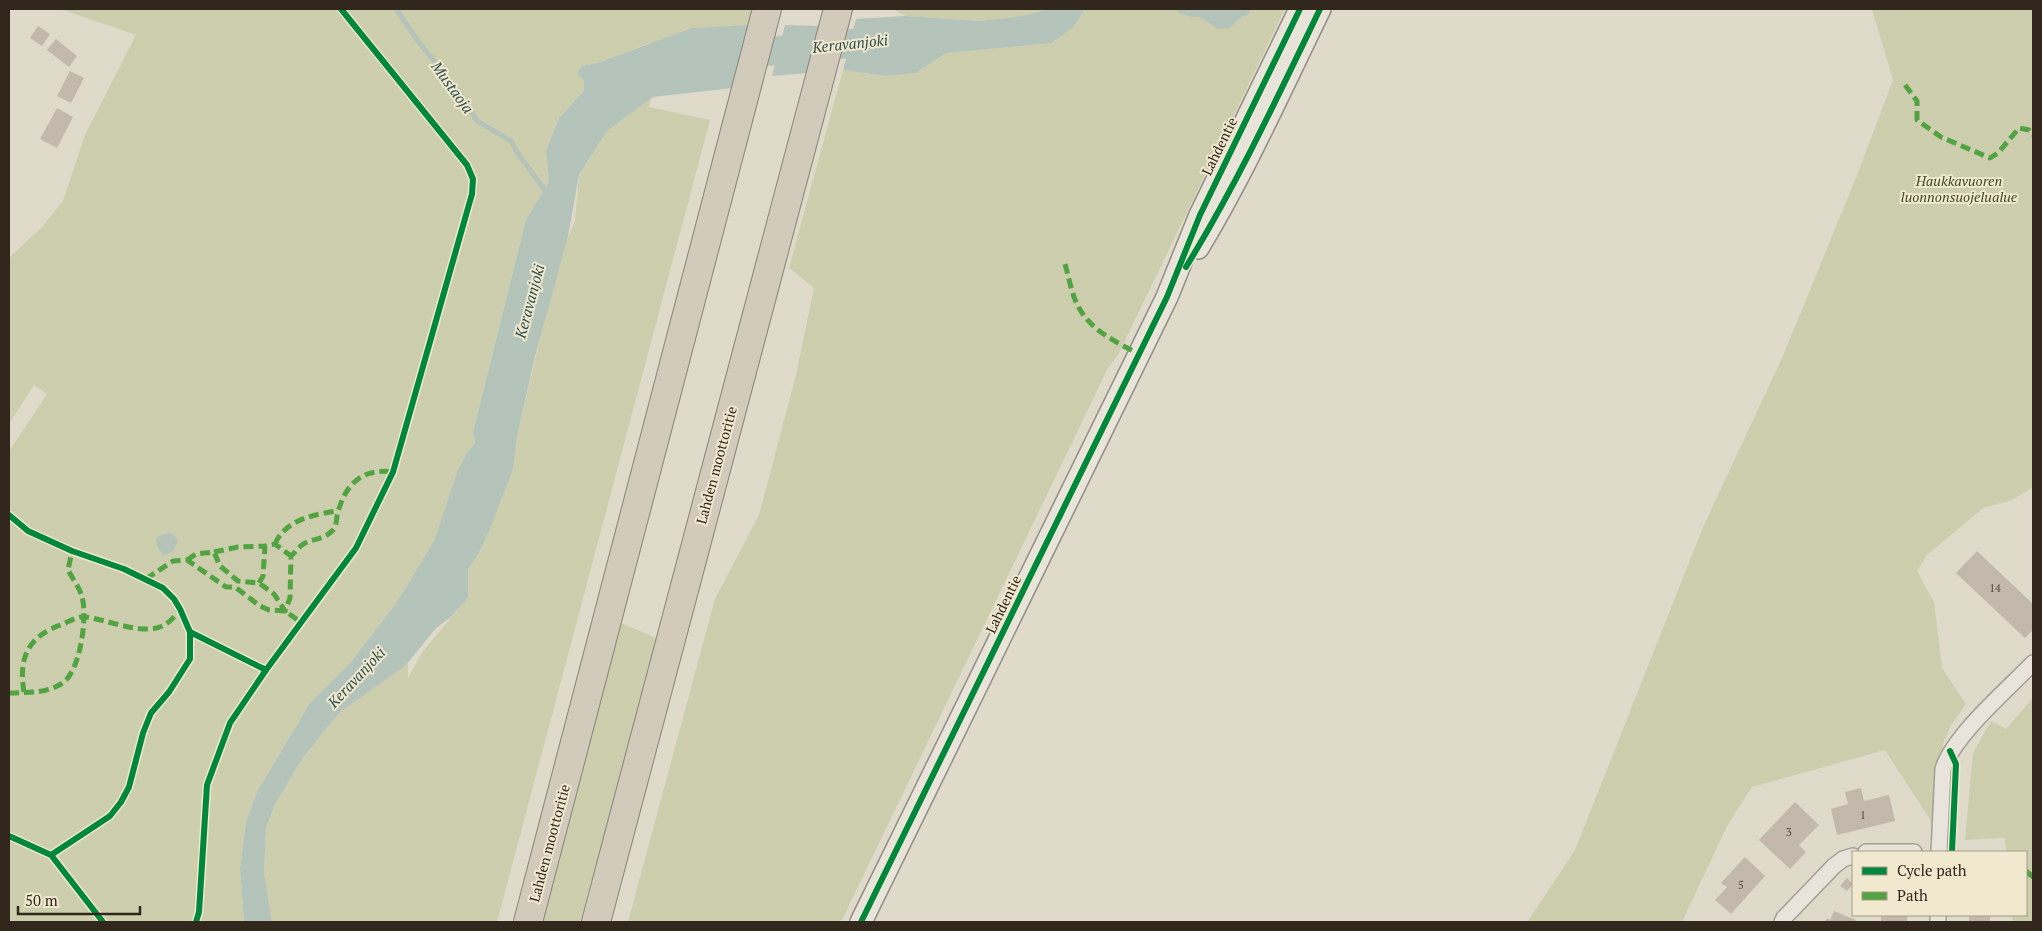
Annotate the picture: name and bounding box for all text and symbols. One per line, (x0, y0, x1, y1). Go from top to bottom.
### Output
water label: Keravanjoki (810, 29, 890, 57)
water label: Mustaoja (427, 56, 479, 117)
street label: Lahdentie (1197, 114, 1241, 178)
park label: Haukkavuoren luonnonsuojelualue (1901, 171, 2018, 206)
water label: Keravanjoki (509, 261, 549, 341)
street label: Lahden moottoritie (691, 404, 741, 526)
street label: Lahdentie (981, 572, 1025, 636)
house number: 14 (1989, 581, 2001, 595)
water label: Keravanjoki (322, 642, 390, 712)
street label: Lahden moottoritie (524, 782, 574, 904)
house number: 1 (1860, 808, 1866, 822)
house number: 3 (1786, 825, 1792, 839)
legend (1852, 851, 2027, 916)
text: Cycle path (1897, 860, 1967, 880)
house number: 5 (1738, 878, 1744, 892)
scale bar (18, 884, 140, 916)
text: Path (1897, 885, 1928, 905)
text: 50 m (25, 890, 58, 910)

